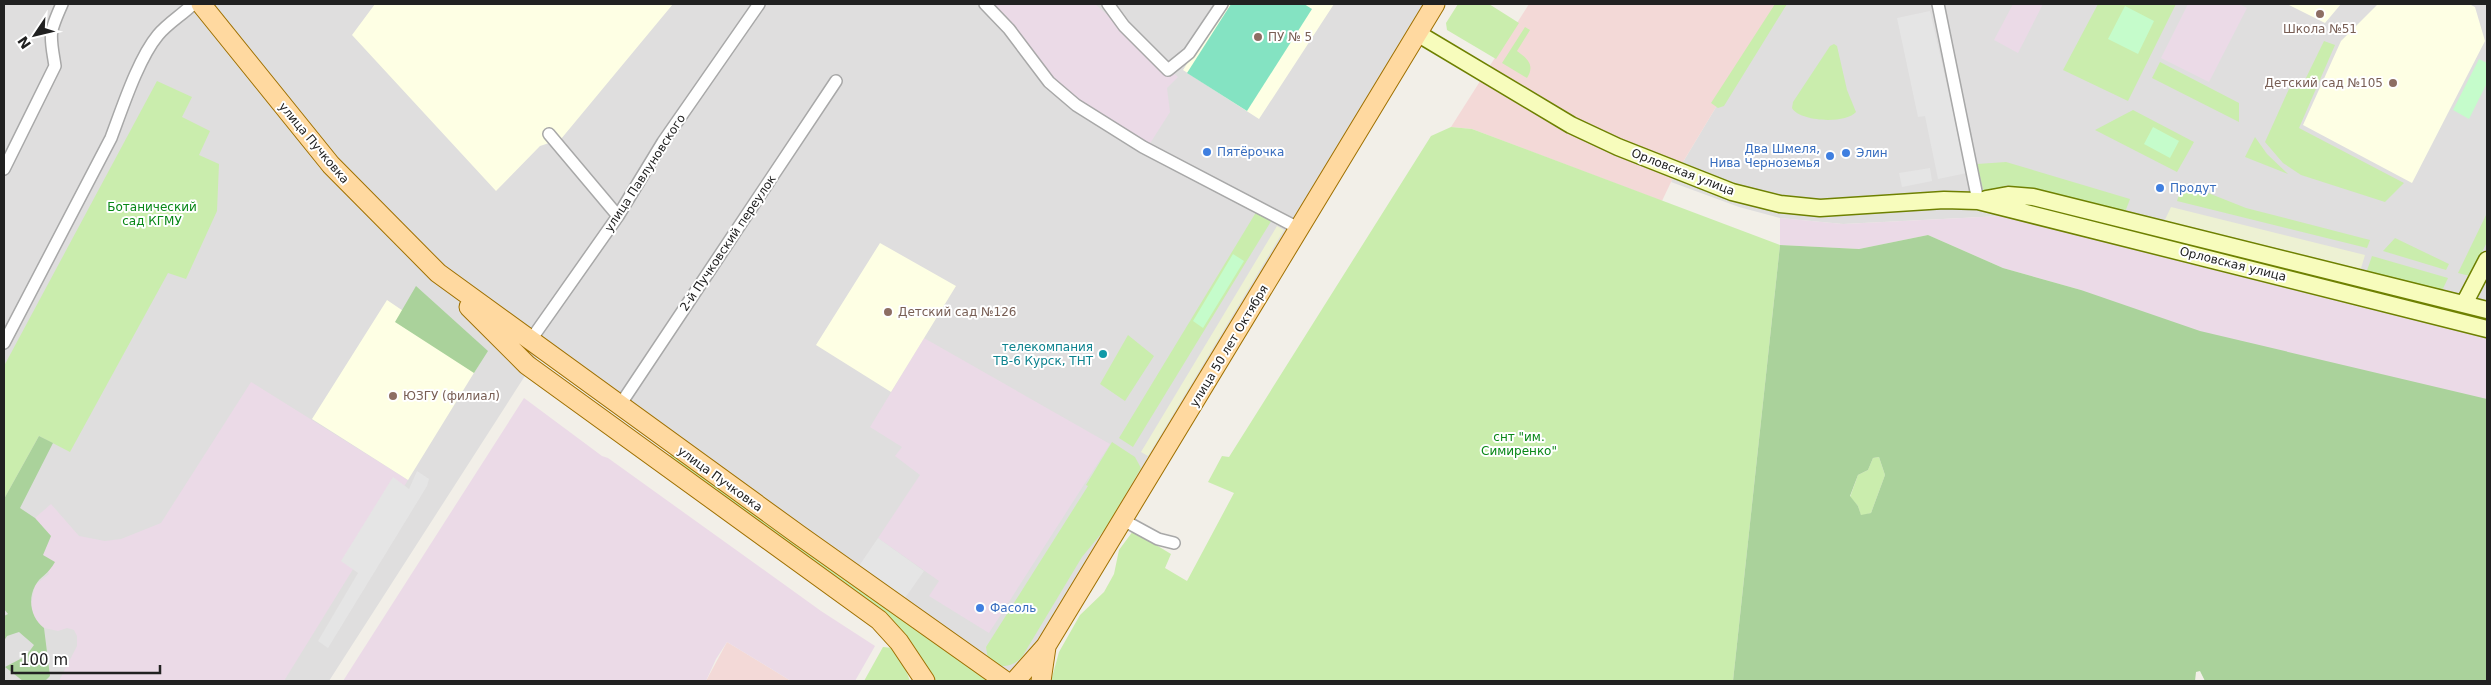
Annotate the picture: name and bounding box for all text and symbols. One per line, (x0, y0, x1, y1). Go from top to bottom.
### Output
marker: Школа №51 (2314, 8, 2326, 20)
north arrow (10, 10, 60, 60)
place label: Школа №51 (2283, 22, 2357, 36)
place label: ПУ № 5 (1268, 30, 1312, 44)
marker: ПУ № 5 (1252, 31, 1264, 43)
text: N (14, 33, 34, 52)
place label: Детский сад №105 (2265, 76, 2383, 90)
marker: Детский сад №105 (2387, 77, 2399, 89)
street label: улица Пучковка (276, 100, 352, 186)
street label: улица Павлуновского (602, 112, 688, 234)
place label: Два Шмеля, Нива Черноземья (1709, 142, 1820, 170)
place label: Пятёрочка (1217, 145, 1284, 159)
marker: Пятёрочка (1201, 146, 1213, 158)
street label: Орловская улица (1629, 146, 1737, 198)
place label: Элин (1856, 146, 1888, 160)
marker: Элин (1840, 147, 1852, 159)
marker: Два Шмеля, Нива Черноземья (1824, 150, 1836, 162)
street label: 2-й Пучковский переулок (677, 172, 779, 314)
place label: Продут (2170, 181, 2216, 195)
marker: Продут (2154, 182, 2166, 194)
park label: Ботанический сад КГМУ (107, 200, 197, 228)
street label: Орловская улица (2178, 244, 2288, 284)
street label: улица 50 лет Октября (1187, 282, 1271, 410)
place label: Детский сад №126 (898, 305, 1016, 319)
marker: Детский сад №126 (882, 306, 894, 318)
place label: телекомпания ТВ-6 Курск, ТНТ (992, 340, 1094, 368)
marker: телекомпания ТВ-6 Курск, ТНТ (1097, 348, 1109, 360)
place label: ЮЗГУ (филиал) (403, 389, 500, 403)
marker: ЮЗГУ (филиал) (387, 390, 399, 402)
park label: снт "им. Симиренко" (1481, 430, 1557, 458)
street label: улица Пучковка (675, 444, 765, 514)
place label: Фасоль (990, 601, 1036, 615)
marker: Фасоль (974, 602, 986, 614)
scale bar (12, 642, 160, 674)
text: 100 m (20, 651, 68, 669)

